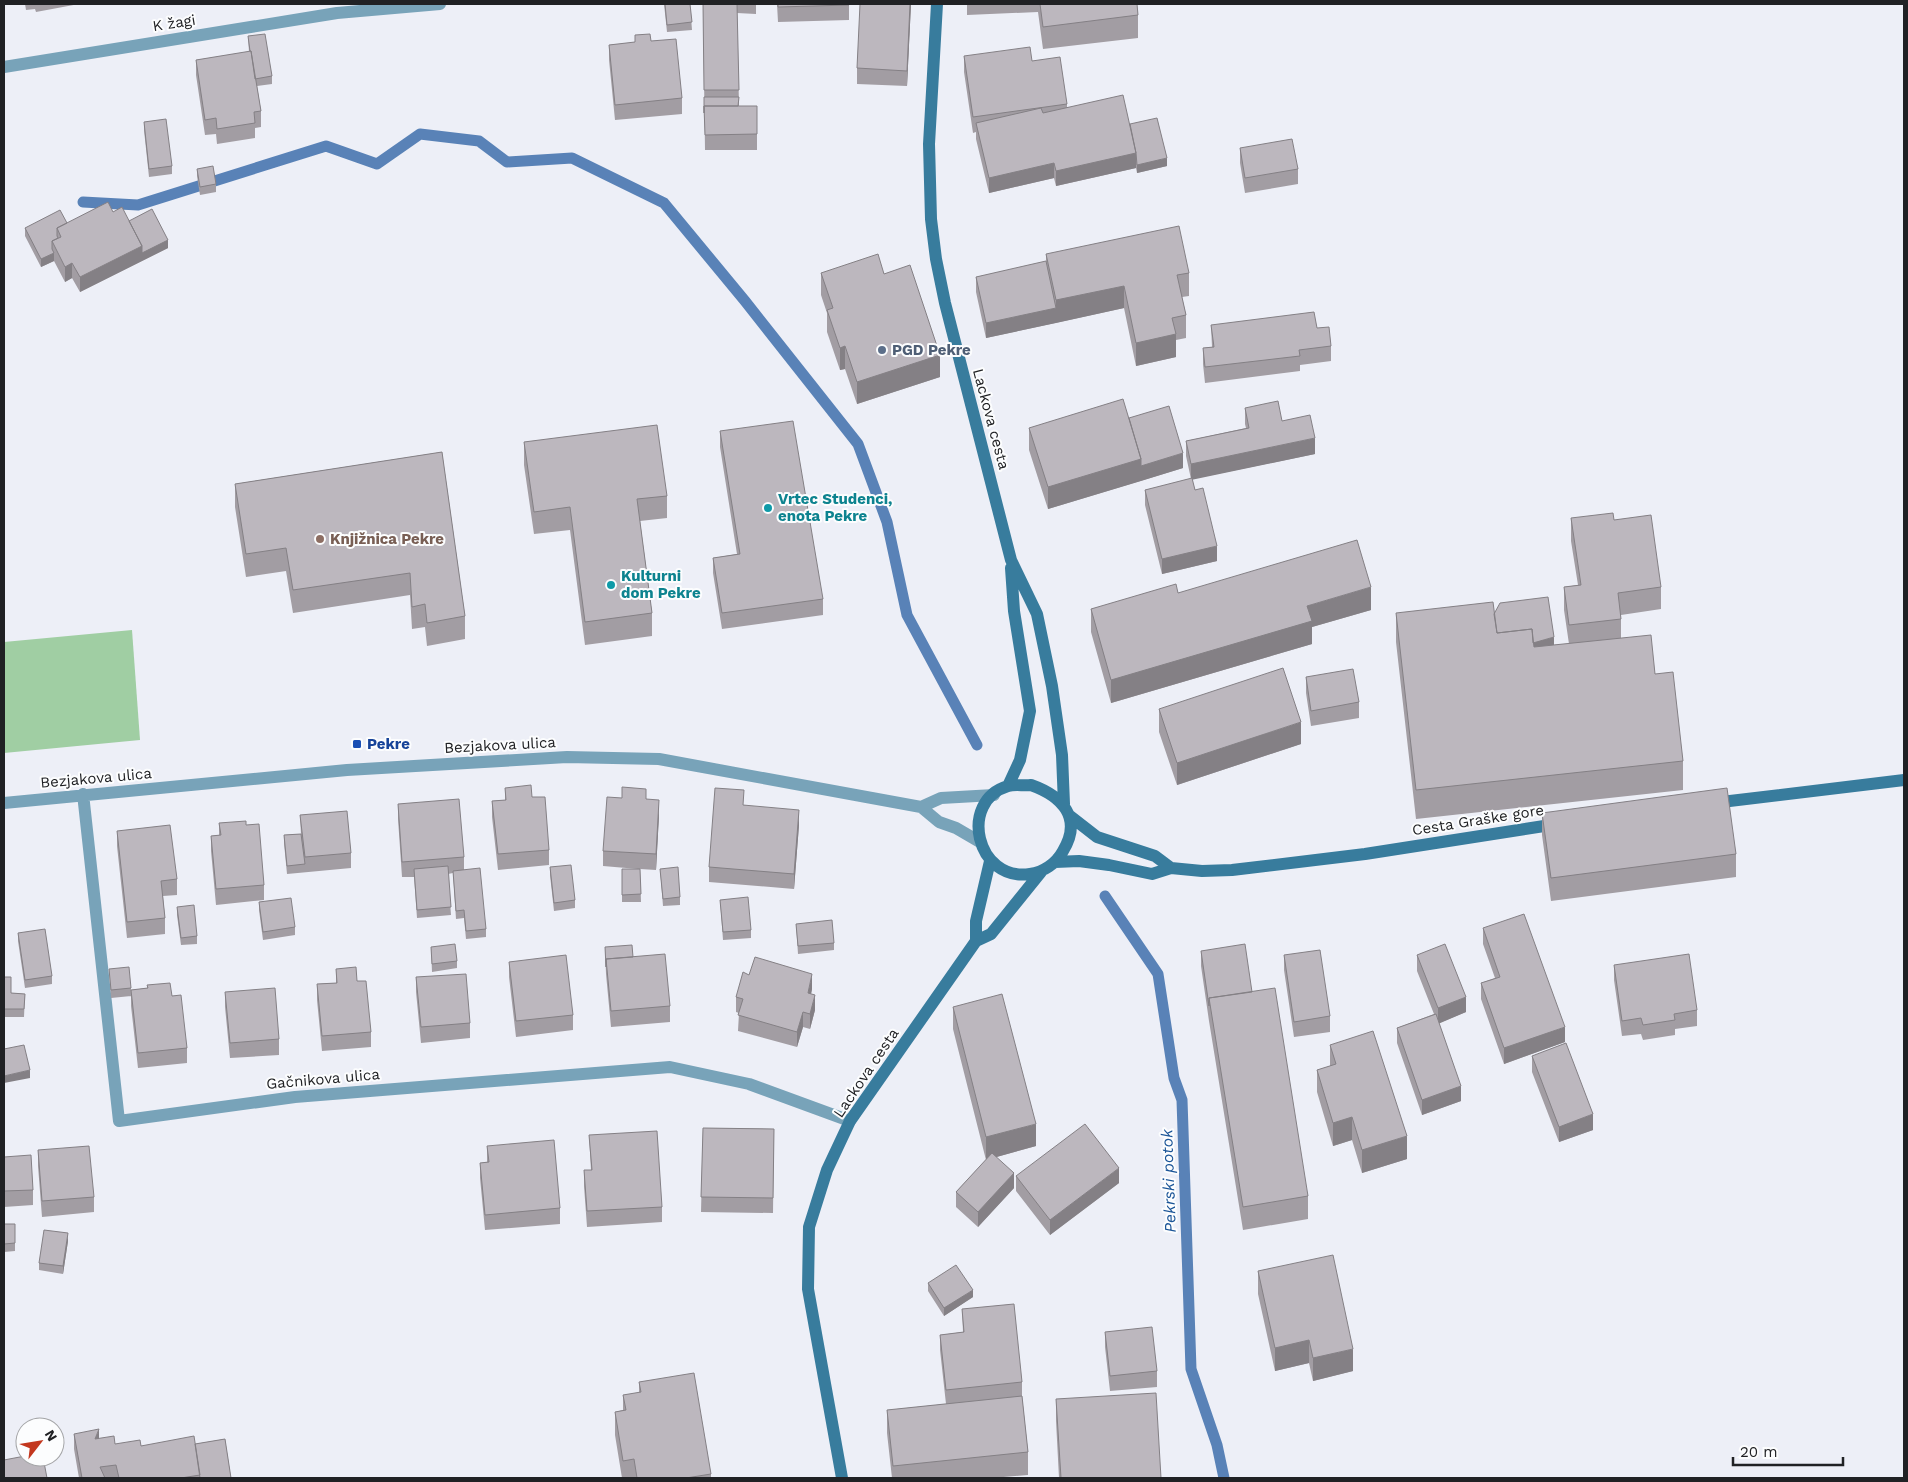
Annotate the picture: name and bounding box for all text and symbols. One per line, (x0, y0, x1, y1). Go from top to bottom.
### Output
street label: K žagi (151, 11, 197, 35)
place label: PGD Pekre (892, 341, 971, 359)
marker: PGD Pekre (876, 344, 888, 356)
street label: Lackova cesta (969, 367, 1013, 472)
place label: Vrtec Studenci, enota Pekre (778, 490, 892, 525)
marker: Vrtec Studenci, enota Pekre (762, 502, 774, 514)
place label: Knjižnica Pekre (330, 530, 444, 548)
marker: Knjižnica Pekre (314, 533, 326, 545)
place label: Kulturni dom Pekre (621, 567, 701, 602)
marker: Kulturni dom Pekre (605, 579, 617, 591)
street label: Bezjakova ulica (444, 733, 557, 757)
place label: Pekre (367, 735, 410, 753)
marker: Pekre (351, 738, 363, 750)
street label: Bezjakova ulica (40, 764, 153, 792)
street label: Cesta Graške gore (1411, 801, 1545, 839)
street label: Lackova cesta (830, 1025, 903, 1121)
street label: Gačnikova ulica (266, 1065, 381, 1093)
water label: Pekrski potok (1157, 1128, 1180, 1233)
north arrow (15, 1417, 65, 1467)
text: N (42, 1427, 61, 1444)
scale bar (1733, 1434, 1843, 1466)
text: 20 m (1740, 1443, 1778, 1461)

